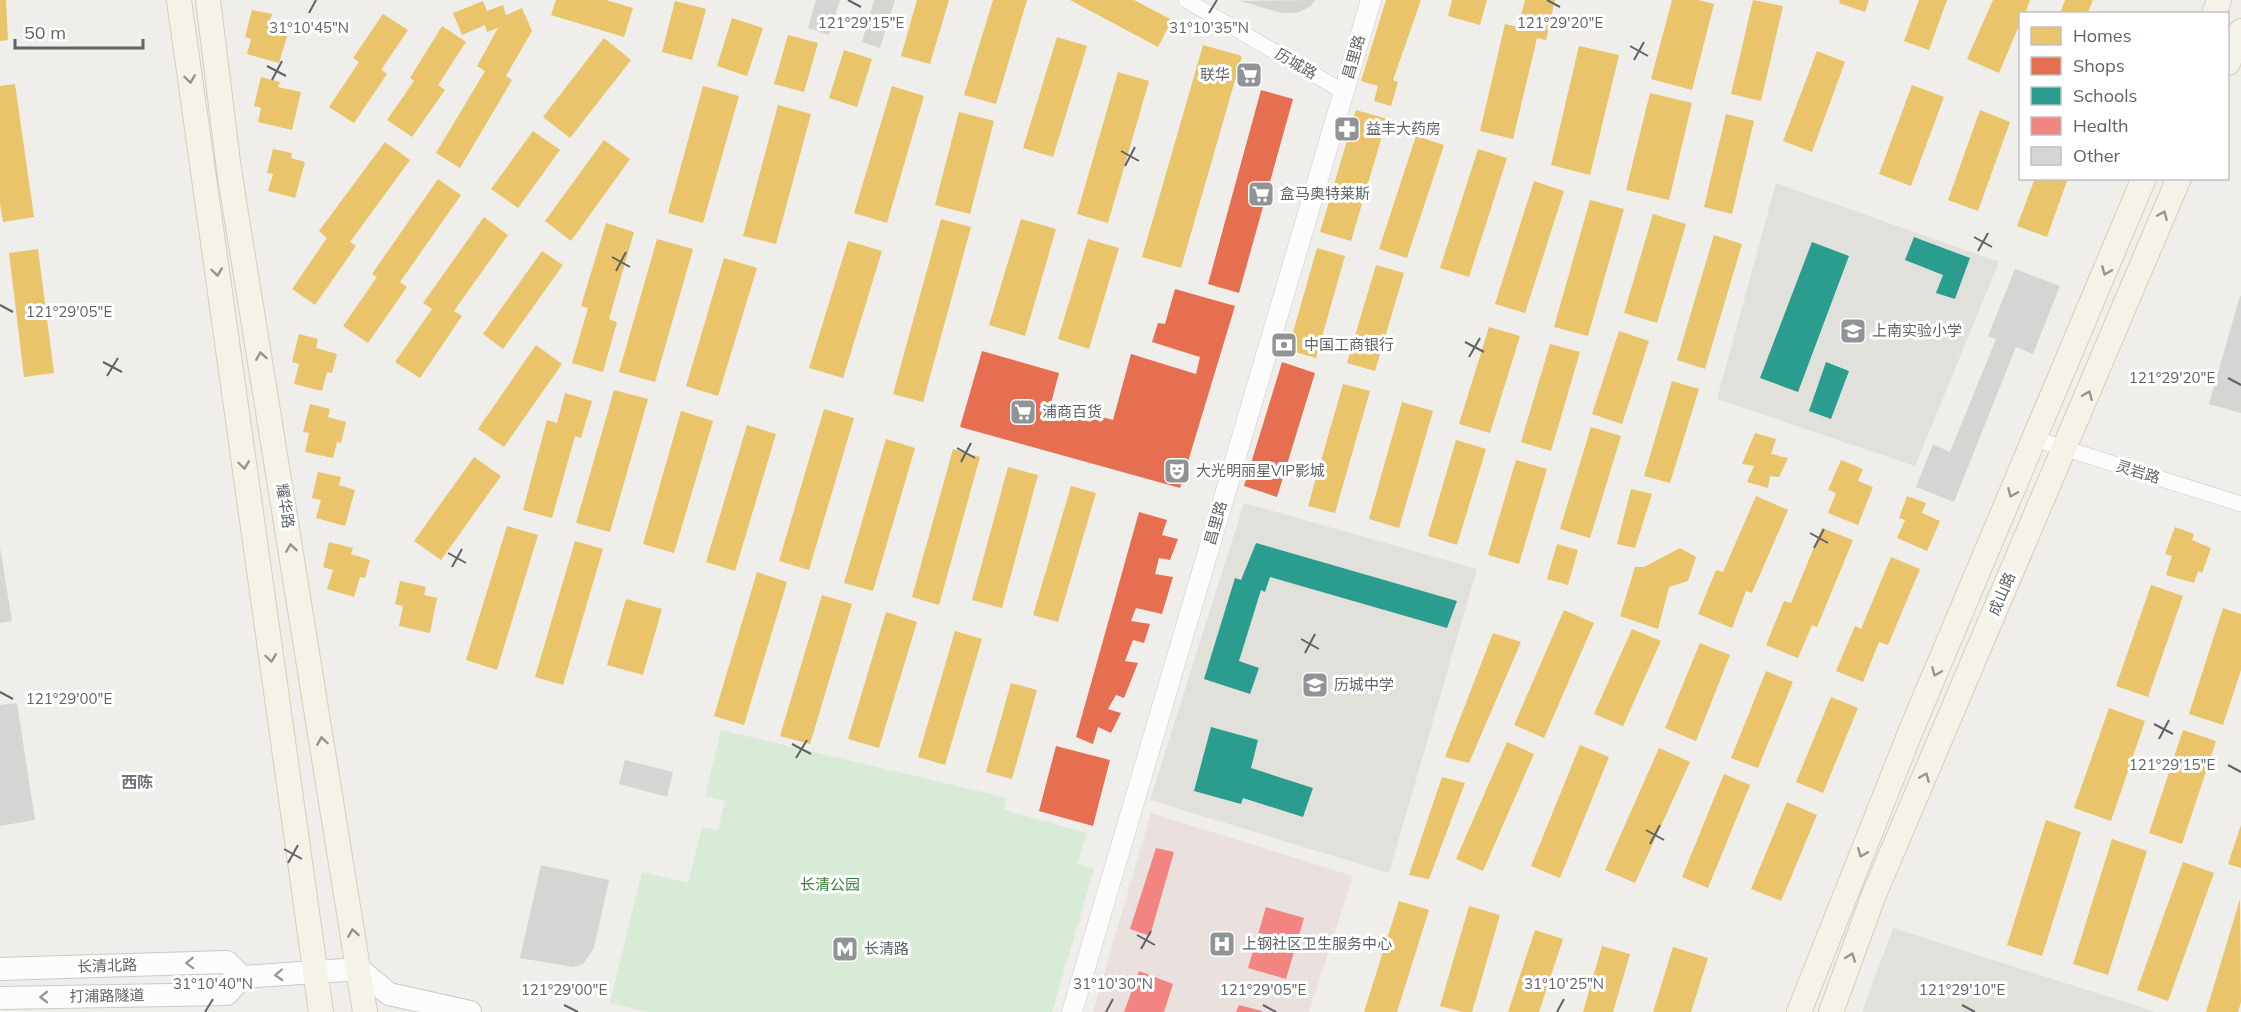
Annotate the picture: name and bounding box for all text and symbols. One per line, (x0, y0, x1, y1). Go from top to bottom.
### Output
scale bar (15, 12, 142, 50)
legend (2019, 12, 2229, 180)
text: 121°29'15"E (818, 13, 904, 32)
text: 121°29'20"E (1517, 13, 1603, 32)
text: 31°10'45"N (269, 18, 349, 37)
text: 31°10'35"N (1169, 18, 1249, 37)
text: 50 m (24, 21, 66, 44)
text: Homes (2073, 24, 2132, 47)
street label: 昌里路 (1338, 33, 1369, 81)
street label: 历城路 (1272, 44, 1320, 83)
text: Shops (2073, 54, 2125, 77)
supermarket icon: 联华 (1234, 60, 1264, 90)
place label: 联华 (1200, 65, 1230, 84)
one-way arrow (183, 74, 195, 83)
text: Schools (2073, 84, 2138, 107)
pharmacy icon: 益丰大药房 (1332, 114, 1362, 144)
text: Health (2073, 114, 2129, 137)
place label: 益丰大药房 (1366, 119, 1441, 138)
text: Other (2073, 144, 2121, 167)
supermarket icon: 盒马奥特莱斯 (1246, 179, 1276, 209)
place label: 盒马奥特莱斯 (1280, 184, 1370, 203)
one-way arrow (2156, 211, 2168, 222)
one-way arrow (2101, 265, 2113, 276)
one-way arrow (211, 267, 223, 276)
text: 121°29'05"E (26, 302, 112, 321)
school or university icon: 上南实验小学 (1838, 316, 1868, 346)
place label: 上南实验小学 (1872, 321, 1962, 340)
bank icon: 中国工商银行 (1269, 330, 1299, 360)
place label: 中国工商银行 (1304, 335, 1394, 354)
one-way arrow (255, 351, 267, 360)
text: 121°29'20"E (2129, 368, 2215, 387)
one-way arrow (2080, 390, 2092, 401)
supermarket icon: 浦商百货 (1008, 397, 1038, 427)
place label: 浦商百货 (1042, 402, 1102, 421)
theatre icon: 大光明丽星VIP影城 (1162, 456, 1192, 486)
street label: 灵岩路 (2114, 456, 2162, 487)
one-way arrow (238, 460, 250, 470)
place label: 大光明丽星VIP影城 (1196, 461, 1325, 480)
street label: 耀华路 (273, 482, 298, 530)
one-way arrow (2007, 487, 2019, 498)
street label: 昌里路 (1200, 499, 1231, 547)
one-way arrow (286, 544, 298, 553)
street label: 成山路 (1984, 569, 2019, 618)
one-way arrow (265, 653, 277, 663)
one-way arrow (1931, 666, 1943, 677)
school or university icon: 历城中学 (1300, 670, 1330, 700)
place label: 历城中学 (1334, 675, 1394, 694)
text: 121°29'00"E (26, 689, 112, 708)
one-way arrow (317, 736, 329, 746)
text: 121°29'15"E (2129, 755, 2215, 774)
district label: 西陈 (121, 772, 153, 792)
one-way arrow (1917, 772, 1929, 783)
one-way arrow (1856, 847, 1869, 857)
park label: 长清公园 (800, 875, 860, 894)
one-way arrow (347, 929, 360, 939)
hospital icon: 上钢社区卫生服务中心 (1207, 929, 1237, 959)
metro station icon: 长清路 (830, 934, 860, 964)
place label: 上钢社区卫生服务中心 (1242, 934, 1392, 953)
place label: 长清路 (864, 939, 909, 958)
one-way arrow (1844, 952, 1856, 963)
street label: 长清北路 (77, 955, 137, 976)
one-way arrow (185, 957, 194, 969)
one-way arrow (274, 968, 283, 981)
text: 31°10'40"N (173, 974, 253, 993)
text: 31°10'30"N (1073, 974, 1153, 993)
text: 31°10'25"N (1524, 974, 1604, 993)
text: 121°29'00"E (521, 980, 607, 999)
text: 121°29'05"E (1220, 980, 1306, 999)
text: 121°29'10"E (1919, 980, 2005, 999)
street label: 打浦路隧道 (69, 985, 145, 1006)
one-way arrow (40, 991, 49, 1003)

